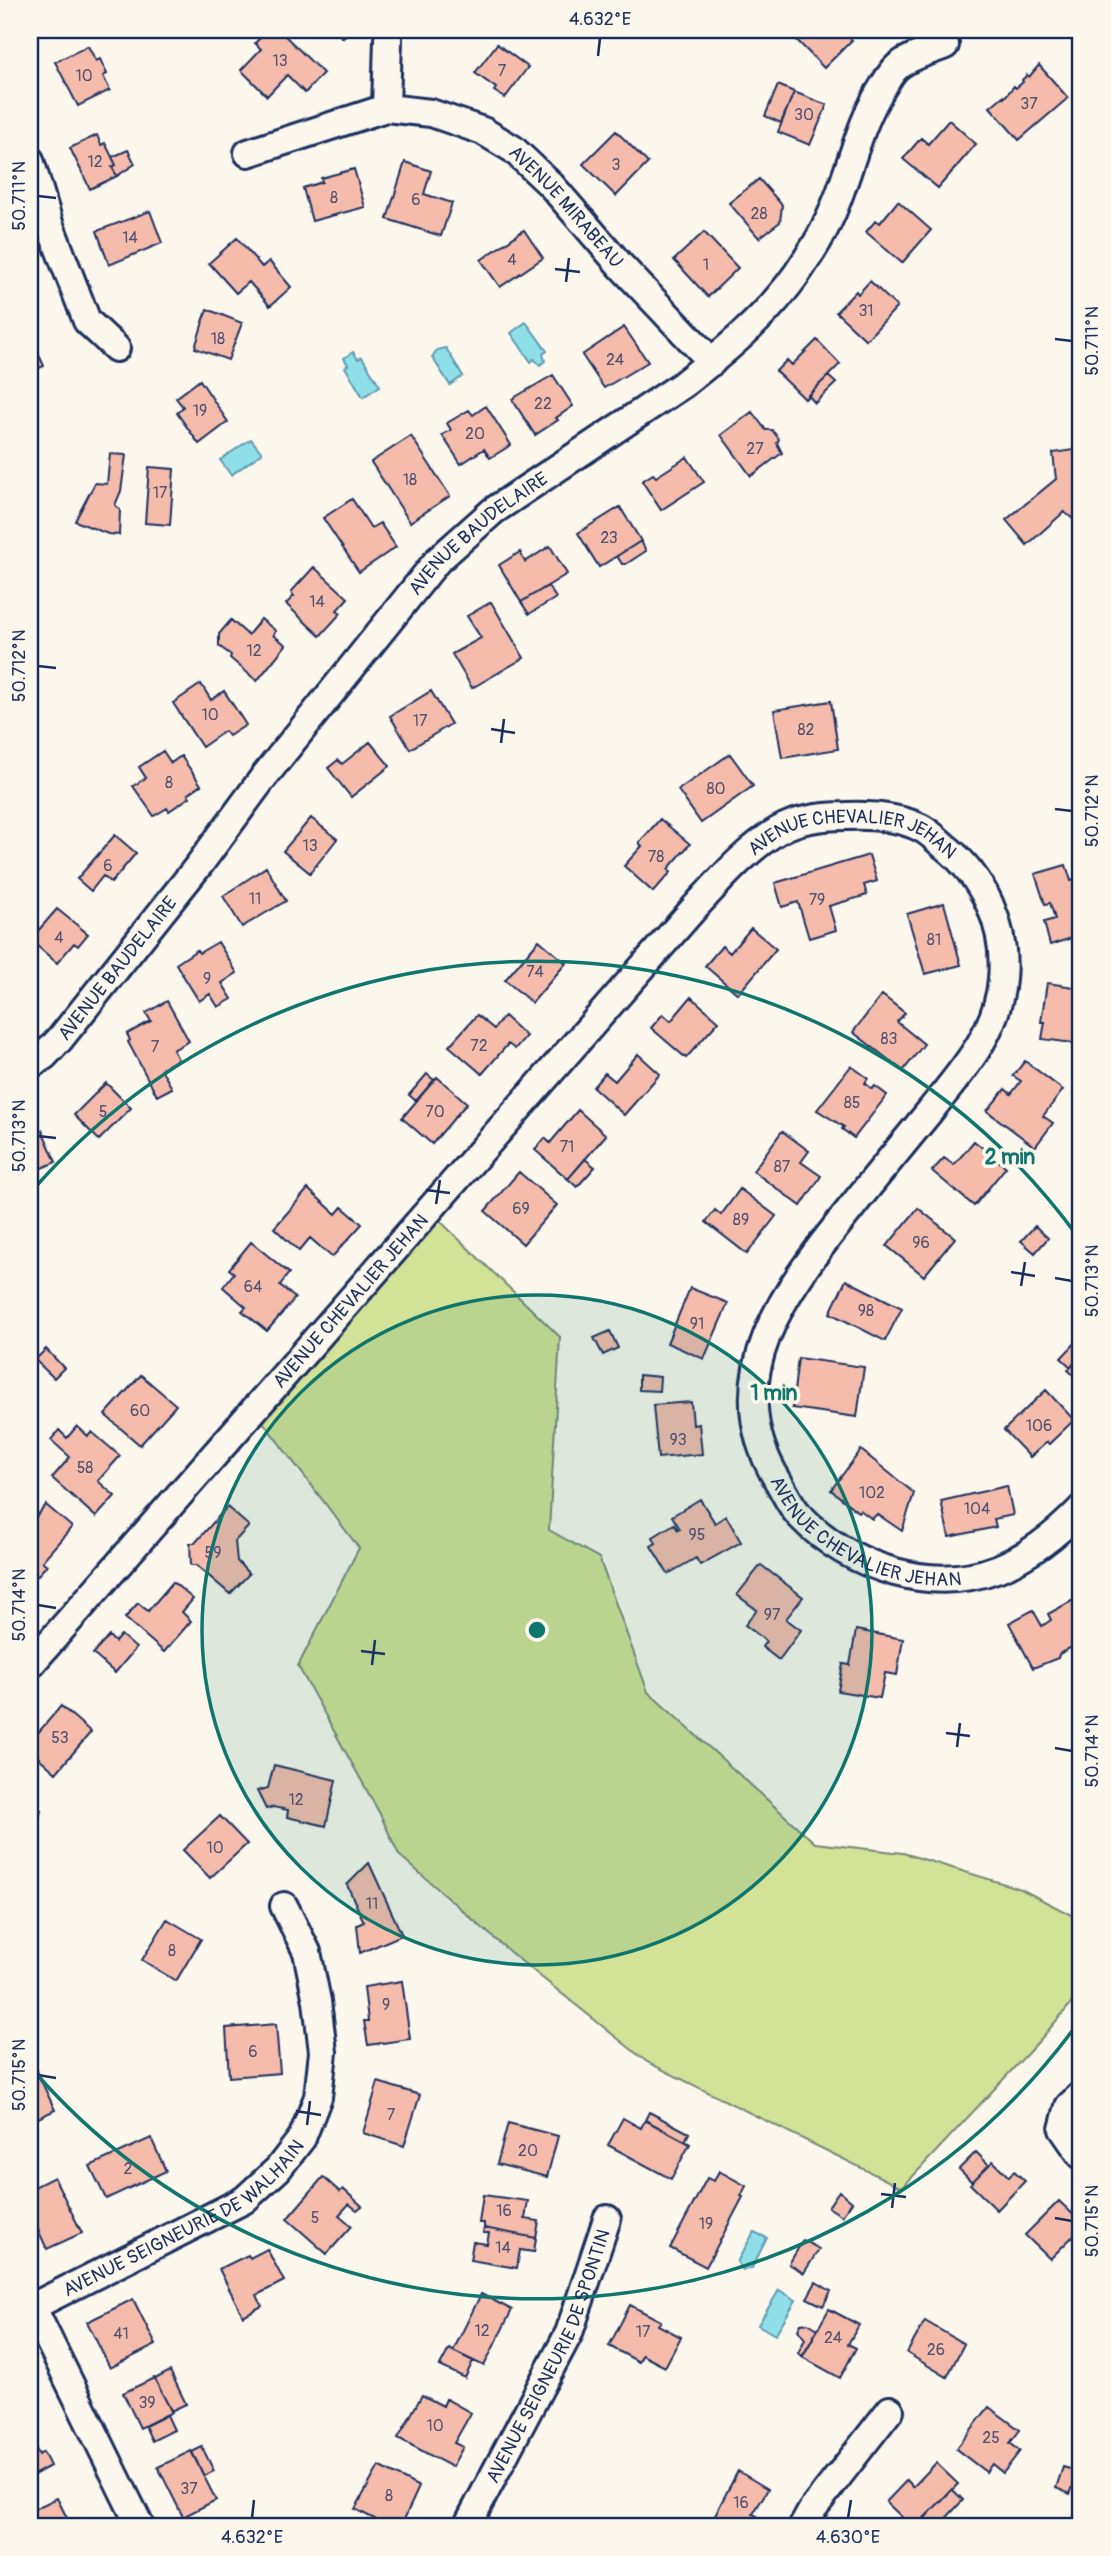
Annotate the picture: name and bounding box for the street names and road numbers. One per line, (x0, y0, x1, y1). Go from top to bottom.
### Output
street label: AVENUE MIRABEAU (504, 141, 628, 273)
street label: AVENUE BAUDELAIRE (404, 467, 553, 600)
street label: AVENUE CHEVALIER JEHAN (740, 848, 964, 870)
street label: AVENUE BAUDELAIRE (53, 891, 183, 1045)
street label: AVENUE CHEVALIER JEHAN (268, 1209, 434, 1393)
street label: AVENUE CHEVALIER JEHAN (765, 1472, 962, 1592)
street label: AVENUE SEIGNEURIE DE WALHAIN (59, 2135, 310, 2302)
street label: AVENUE SEIGNEURIE DE SPONTIN (481, 2226, 616, 2487)

